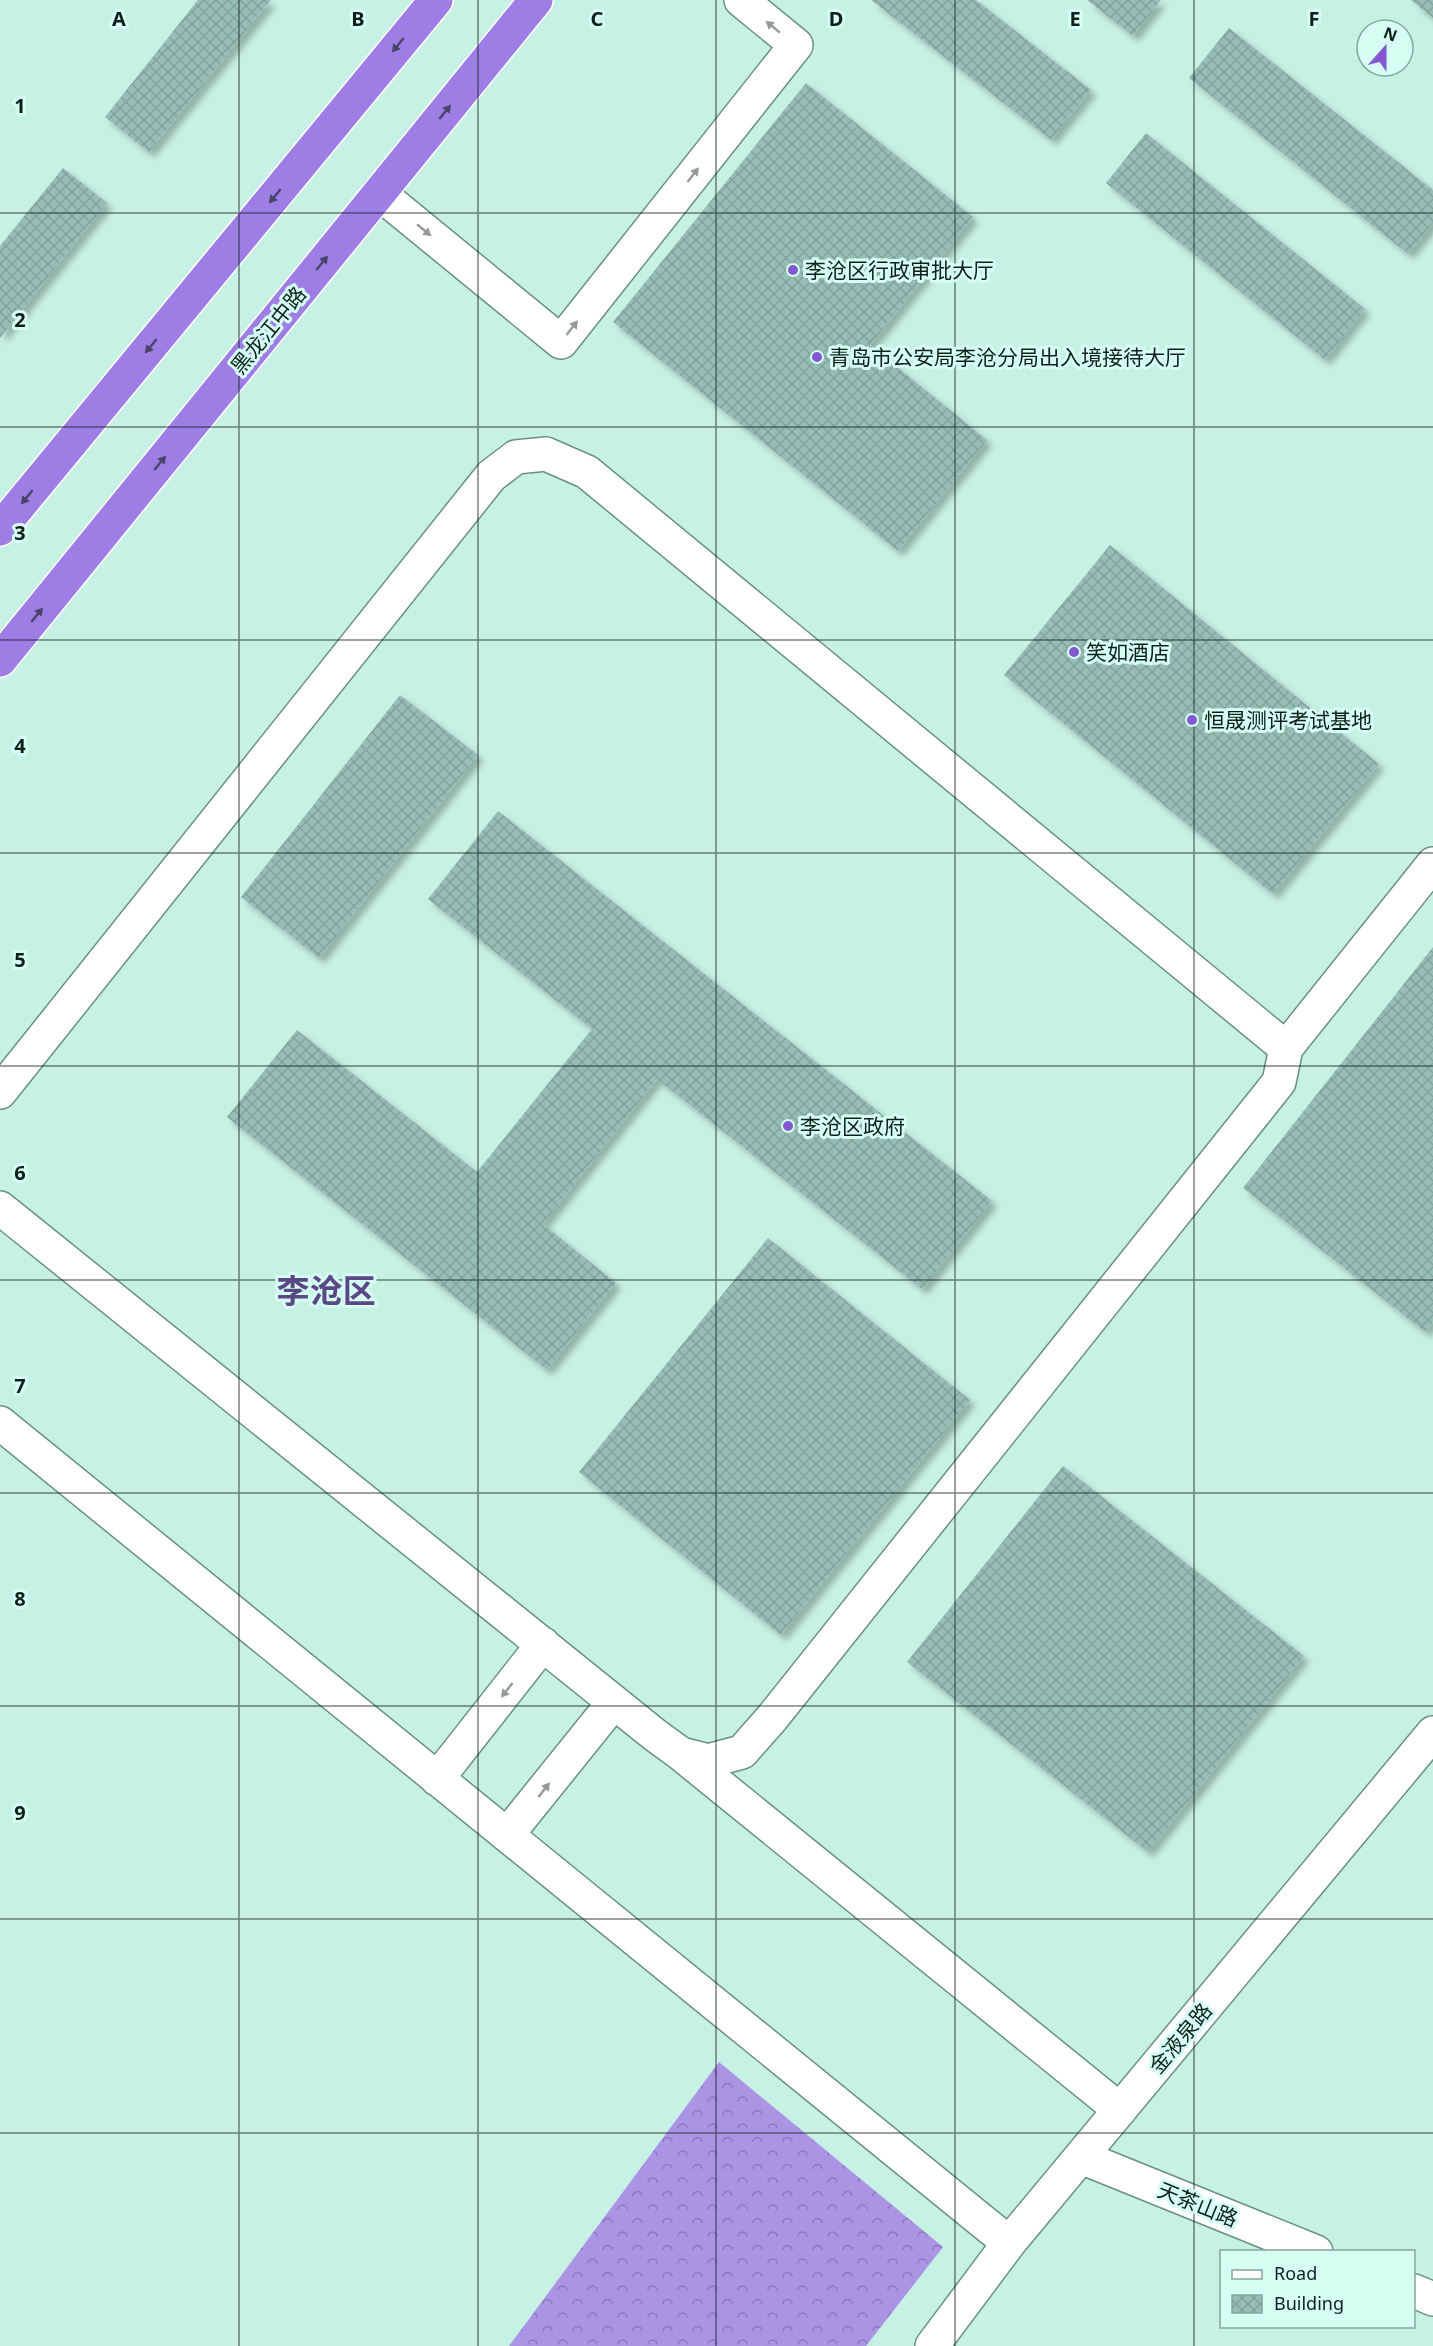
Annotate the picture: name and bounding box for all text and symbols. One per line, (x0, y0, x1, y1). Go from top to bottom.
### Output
text: A (112, 5, 126, 32)
text: B (351, 5, 365, 32)
text: C (591, 5, 604, 32)
text: D (829, 5, 843, 32)
text: E (1069, 5, 1081, 32)
text: F (1309, 5, 1319, 32)
north arrow (1355, 18, 1415, 78)
one-way arrow (765, 20, 781, 33)
text: N (1380, 21, 1400, 47)
one-way arrow (392, 37, 405, 53)
text: 1 (14, 92, 26, 119)
one-way arrow (438, 104, 451, 119)
one-way arrow (687, 167, 700, 183)
one-way arrow (268, 188, 281, 204)
one-way arrow (416, 224, 432, 237)
one-way arrow (316, 255, 329, 271)
place label: 李沧区行政审批大厅 (805, 256, 994, 284)
marker: 李沧区行政审批大厅 (786, 263, 800, 277)
street label: 黑龙江中路 (224, 280, 312, 380)
text: 2 (14, 306, 26, 333)
one-way arrow (566, 320, 579, 336)
one-way arrow (144, 338, 157, 354)
place label: 青岛市公安局李沧分局出入境接待大厅 (829, 343, 1186, 371)
marker: 青岛市公安局李沧分局出入境接待大厅 (810, 350, 824, 364)
one-way arrow (153, 456, 165, 471)
one-way arrow (20, 489, 33, 505)
text: 3 (14, 519, 26, 546)
one-way arrow (30, 607, 43, 623)
place label: 笑如酒店 (1086, 638, 1170, 666)
marker: 笑如酒店 (1067, 645, 1081, 659)
place label: 恒晟测评考试基地 (1204, 706, 1372, 734)
marker: 恒晟测评考试基地 (1185, 713, 1199, 727)
text: 4 (14, 732, 26, 759)
text: 5 (14, 946, 26, 973)
place label: 李沧区政府 (800, 1112, 905, 1140)
marker: 李沧区政府 (781, 1119, 795, 1133)
text: 6 (14, 1159, 26, 1186)
district label: 李沧区 (277, 1268, 376, 1313)
text: 7 (14, 1372, 26, 1399)
text: 8 (14, 1585, 26, 1612)
one-way arrow (501, 1683, 513, 1698)
one-way arrow (537, 1782, 549, 1797)
text: 9 (14, 1799, 26, 1826)
street label: 金液泉路 (1142, 1997, 1218, 2079)
street label: 天茶山路 (1154, 2175, 1242, 2233)
legend (1220, 2250, 1415, 2328)
text: Road (1274, 2261, 1317, 2285)
text: Building (1274, 2291, 1344, 2315)

